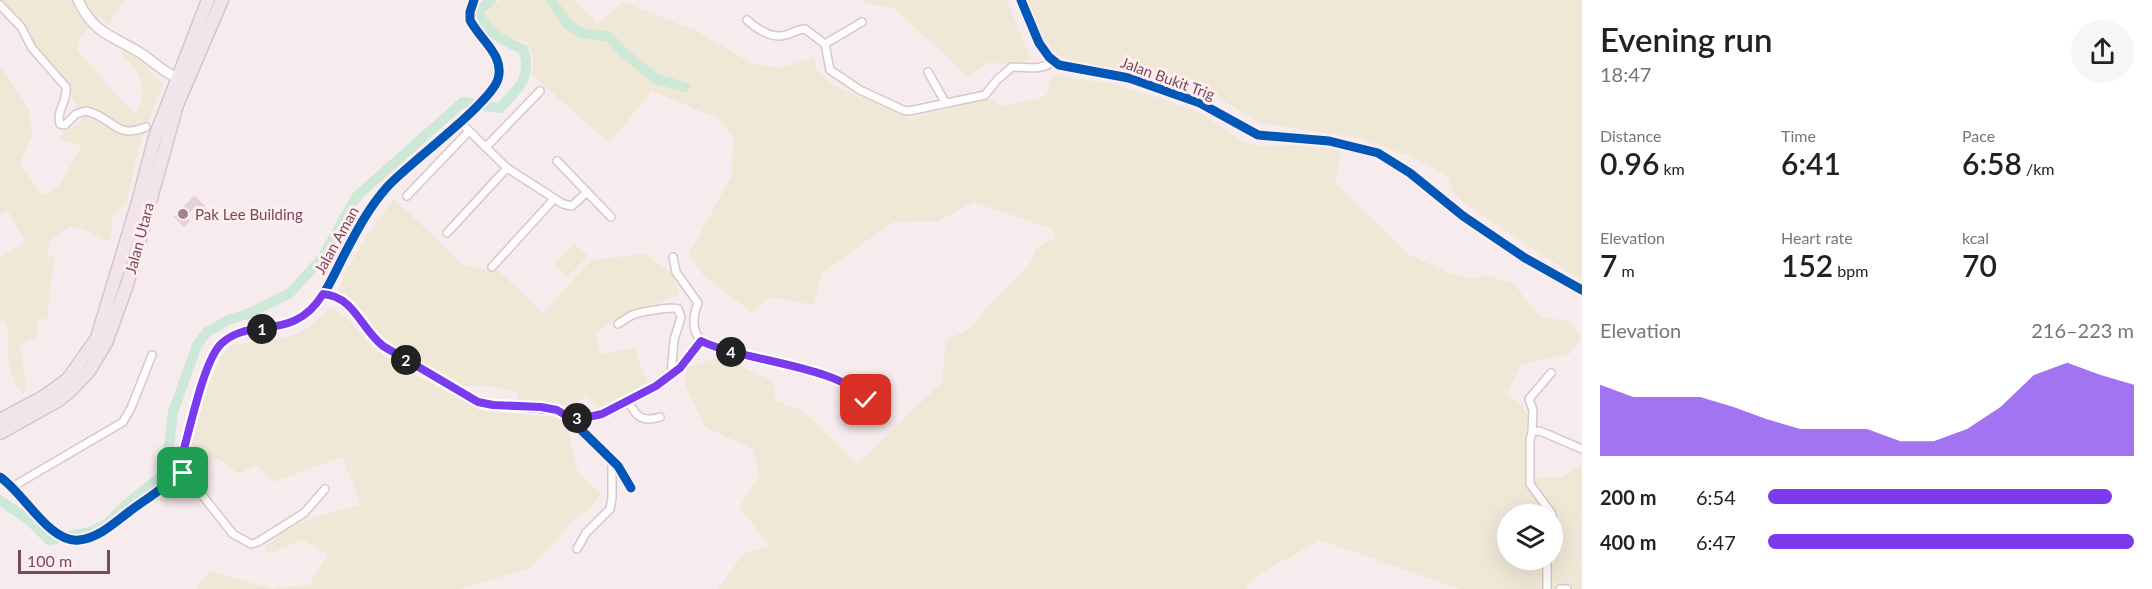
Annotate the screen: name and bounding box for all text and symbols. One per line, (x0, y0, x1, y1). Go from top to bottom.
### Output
text: Evening run (1600, 19, 1773, 59)
button: share (2071, 20, 2134, 83)
street label: Jalan Bukit Trig (1119, 53, 1218, 103)
text: 18:47 (1600, 62, 1651, 86)
text: Distance (1600, 126, 1661, 145)
text: Time (1781, 126, 1816, 145)
text: Pace (1962, 126, 1995, 145)
text: 0.96 (1600, 145, 1659, 181)
text: 6:41 (1781, 145, 1841, 181)
text: 6:58 (1962, 145, 2022, 181)
text: km (1659, 159, 1685, 178)
text: /km (2022, 159, 2054, 178)
street label: Jalan Utara (121, 200, 157, 276)
street label: Jalan Aman (310, 203, 362, 277)
place label: Pak Lee Building (195, 205, 303, 223)
marker: Pak Lee Building (176, 207, 190, 221)
text: Elevation (1600, 228, 1665, 247)
text: Heart rate (1781, 228, 1853, 247)
text: kcal (1962, 228, 1989, 247)
text: 7 (1600, 247, 1617, 283)
text: 152 (1781, 247, 1833, 283)
text: 70 (1962, 247, 1997, 283)
text: m (1617, 261, 1635, 280)
text: bpm (1833, 261, 1868, 280)
pin: 1 (247, 314, 277, 344)
text: Elevation (1600, 318, 1681, 342)
text: 216–223 m (2031, 318, 2134, 342)
text: 1 (257, 319, 267, 338)
pin: 4 (716, 337, 746, 367)
text: 4 (726, 342, 736, 361)
pin: 2 (391, 345, 421, 375)
text: 2 (401, 350, 411, 369)
pin (840, 374, 891, 425)
icon: check (849, 383, 882, 416)
pin: 3 (562, 403, 592, 433)
text: 3 (572, 408, 582, 427)
pin (157, 447, 208, 498)
icon: arrive (166, 456, 199, 489)
text: 200 m (1600, 485, 1656, 509)
text: 6:54 (1696, 485, 1736, 509)
map controls (1497, 504, 1563, 570)
button: layers (1497, 504, 1563, 570)
text: 400 m (1600, 530, 1656, 554)
text: 6:47 (1696, 530, 1736, 554)
scale bar (18, 547, 110, 574)
text: 100 m (27, 551, 72, 570)

